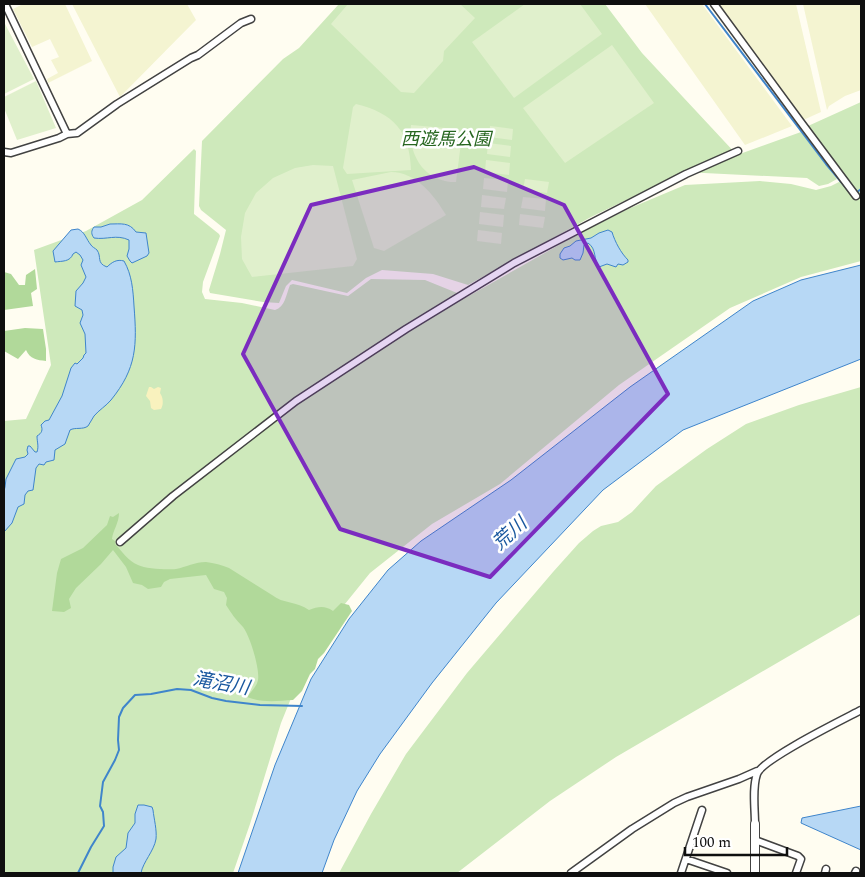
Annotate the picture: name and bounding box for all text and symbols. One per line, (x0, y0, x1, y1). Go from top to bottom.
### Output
park label: 西遊馬公園 (401, 126, 494, 153)
water label: 荒川 (486, 509, 535, 557)
water label: 滝沼川 (190, 665, 254, 704)
scale bar (685, 824, 788, 856)
text: 100 m (692, 831, 731, 854)

